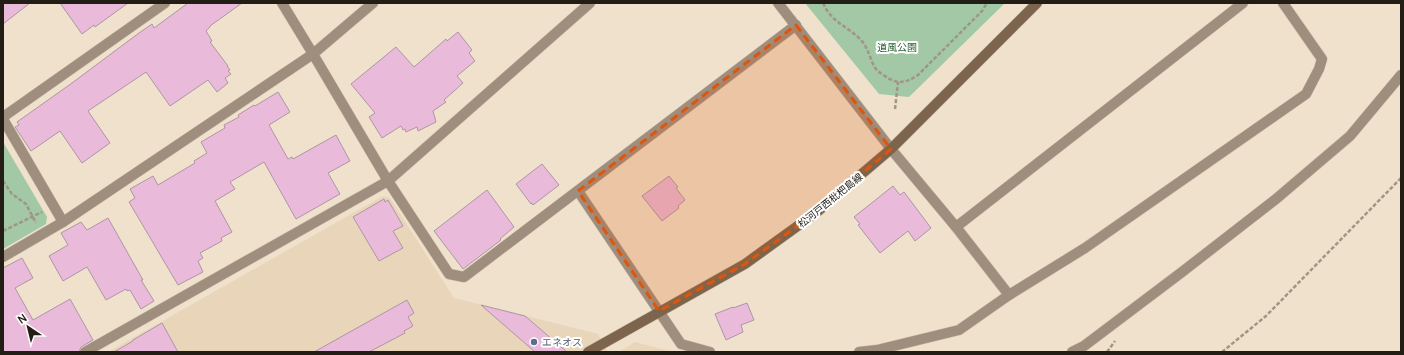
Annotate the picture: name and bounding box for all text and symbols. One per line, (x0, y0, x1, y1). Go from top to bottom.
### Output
park label: 道風公園 (877, 40, 917, 54)
street label: 松河戸西枇杷島線 (795, 169, 865, 231)
north arrow (8, 307, 48, 347)
text: N (14, 310, 30, 327)
place label: エネオス (542, 335, 582, 349)
marker: エネオス (529, 337, 539, 347)

